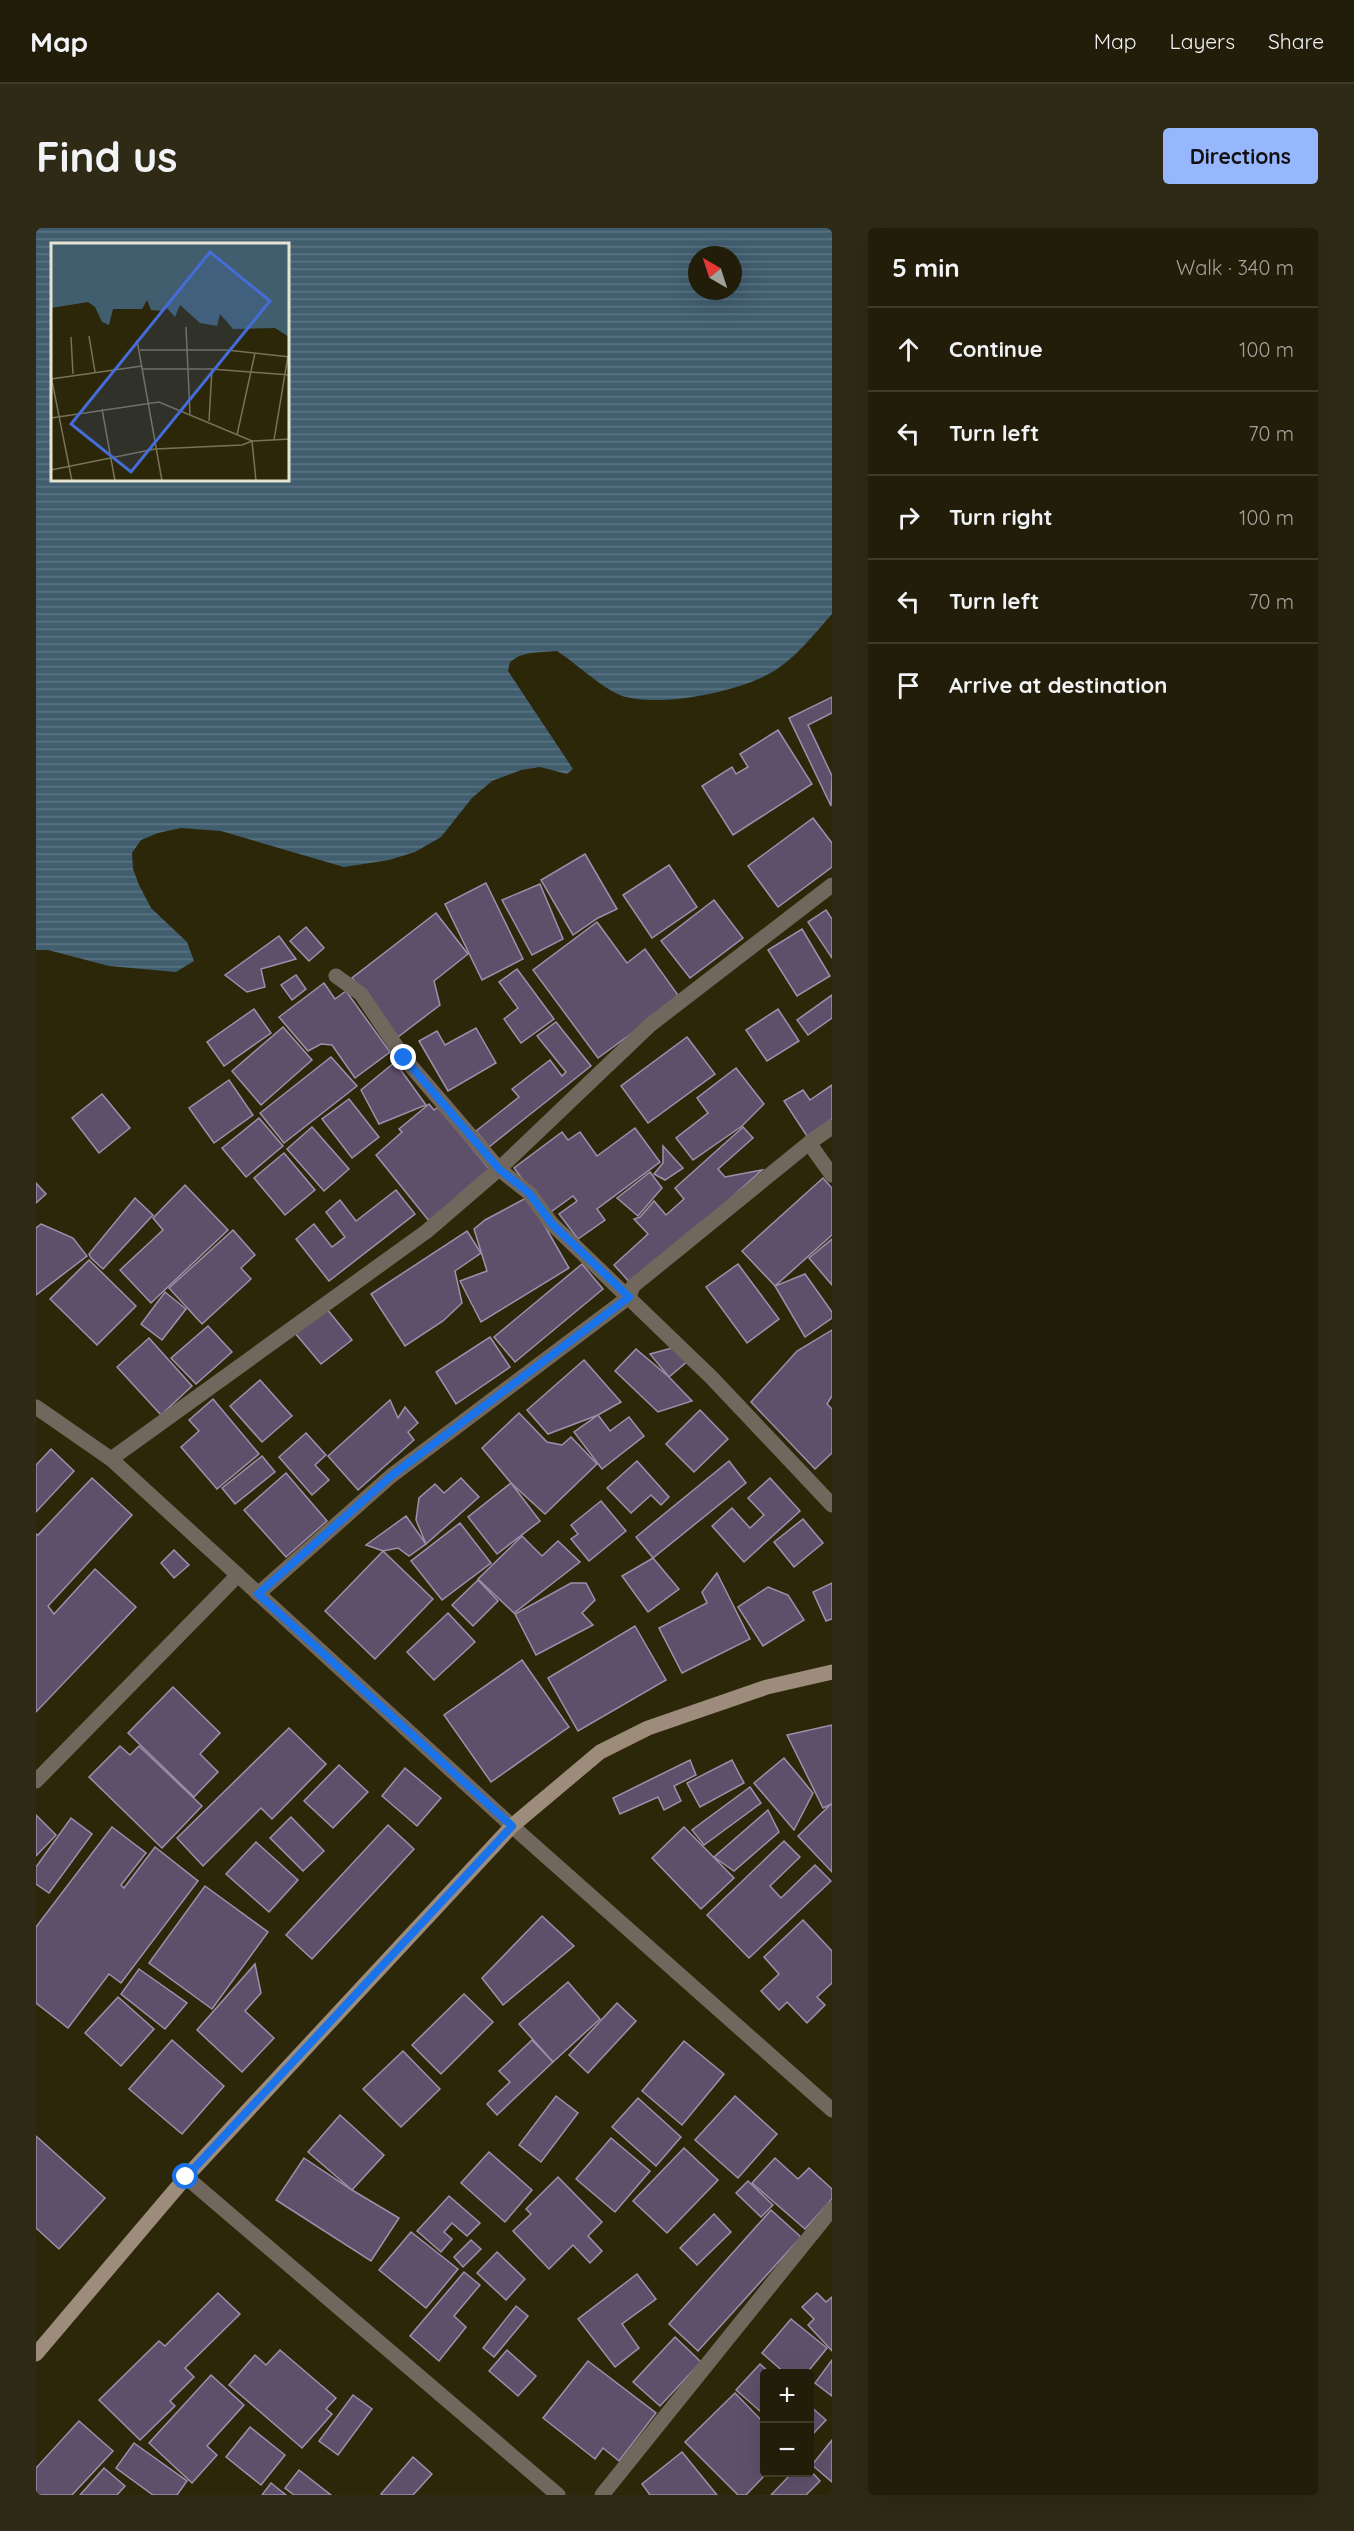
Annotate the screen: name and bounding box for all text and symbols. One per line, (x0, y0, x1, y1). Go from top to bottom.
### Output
text: Map (30, 24, 88, 59)
text: Map (1094, 28, 1137, 54)
text: Layers (1170, 28, 1235, 54)
text: Share (1268, 28, 1324, 54)
button: Directions (1163, 128, 1318, 184)
text: Find us (36, 130, 178, 183)
inset map (51, 243, 290, 482)
north arrow (688, 246, 742, 300)
text: 5 min (892, 251, 960, 284)
text: Walk · 340 m (1176, 255, 1294, 280)
icon: ahead (892, 333, 925, 366)
text: Continue (949, 335, 1043, 363)
text: 100 m (1239, 337, 1294, 362)
icon: left (892, 417, 925, 450)
text: Turn left (949, 419, 1039, 447)
text: 70 m (1248, 421, 1294, 446)
icon: right (892, 501, 925, 534)
text: Turn right (949, 503, 1053, 531)
text: 100 m (1239, 505, 1294, 530)
icon: left (892, 585, 925, 618)
text: Turn left (949, 587, 1039, 615)
text: 70 m (1248, 589, 1294, 614)
icon: arrive (892, 669, 925, 702)
text: Arrive at destination (949, 671, 1167, 699)
route end (390, 1044, 416, 1070)
route start (172, 2163, 198, 2189)
map controls (760, 2369, 814, 2477)
button: + (760, 2369, 814, 2423)
button: − (760, 2423, 814, 2477)

